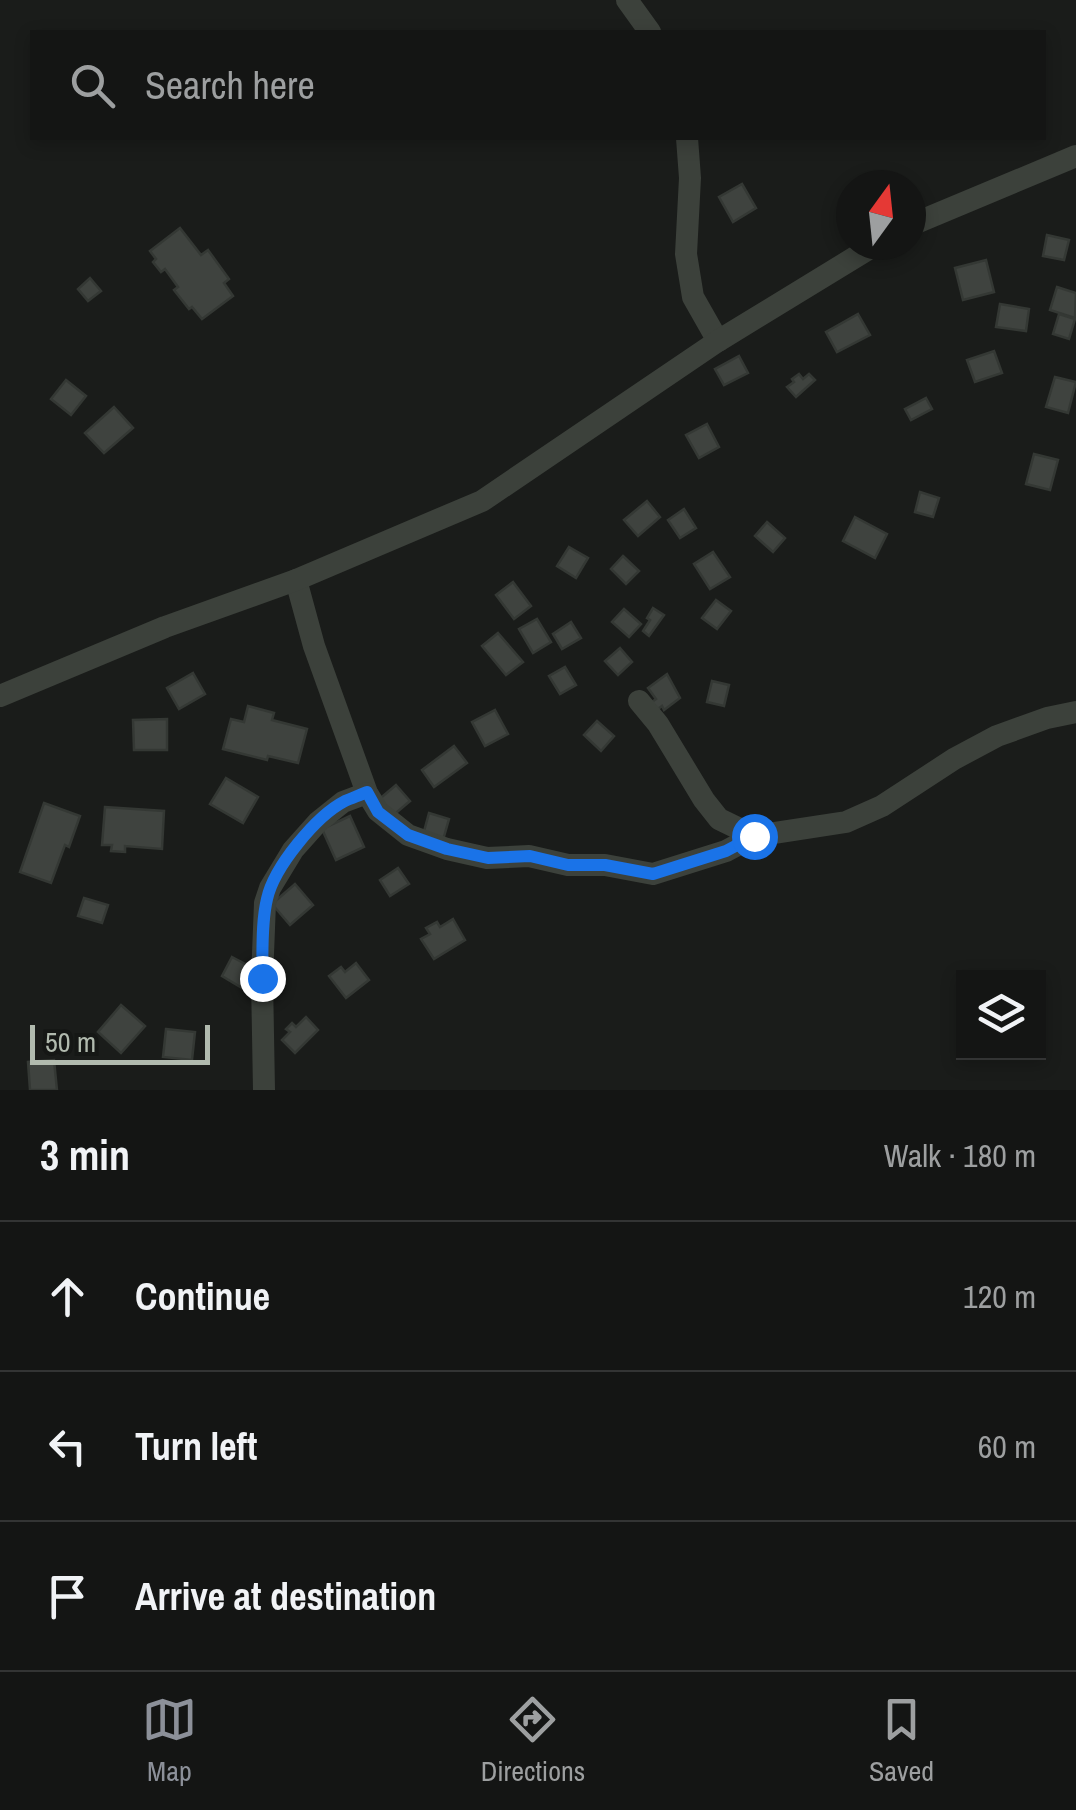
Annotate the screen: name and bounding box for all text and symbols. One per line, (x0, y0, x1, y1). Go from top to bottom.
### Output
search box (30, 30, 1046, 140)
icon: search (65, 58, 120, 113)
text: Search here (145, 60, 315, 111)
north arrow (836, 170, 926, 260)
route start (732, 814, 778, 860)
route end (240, 956, 286, 1002)
map controls (956, 970, 1046, 1060)
button: layers (956, 970, 1046, 1060)
scale bar (30, 1020, 210, 1064)
text: 50 m (45, 1023, 96, 1061)
text: 3 min (40, 1127, 130, 1183)
text: Walk · 180 m (884, 1134, 1036, 1177)
icon: ahead (40, 1269, 95, 1324)
text: Continue (135, 1271, 270, 1322)
text: 120 m (963, 1275, 1036, 1318)
icon: left (40, 1419, 95, 1474)
text: Turn left (135, 1421, 257, 1472)
text: 60 m (978, 1425, 1036, 1468)
icon: arrive (40, 1569, 95, 1624)
text: Arrive at destination (135, 1571, 436, 1622)
tab: Map (142, 1692, 197, 1790)
tab: Directions (481, 1692, 585, 1790)
tab: Saved (869, 1692, 934, 1790)

